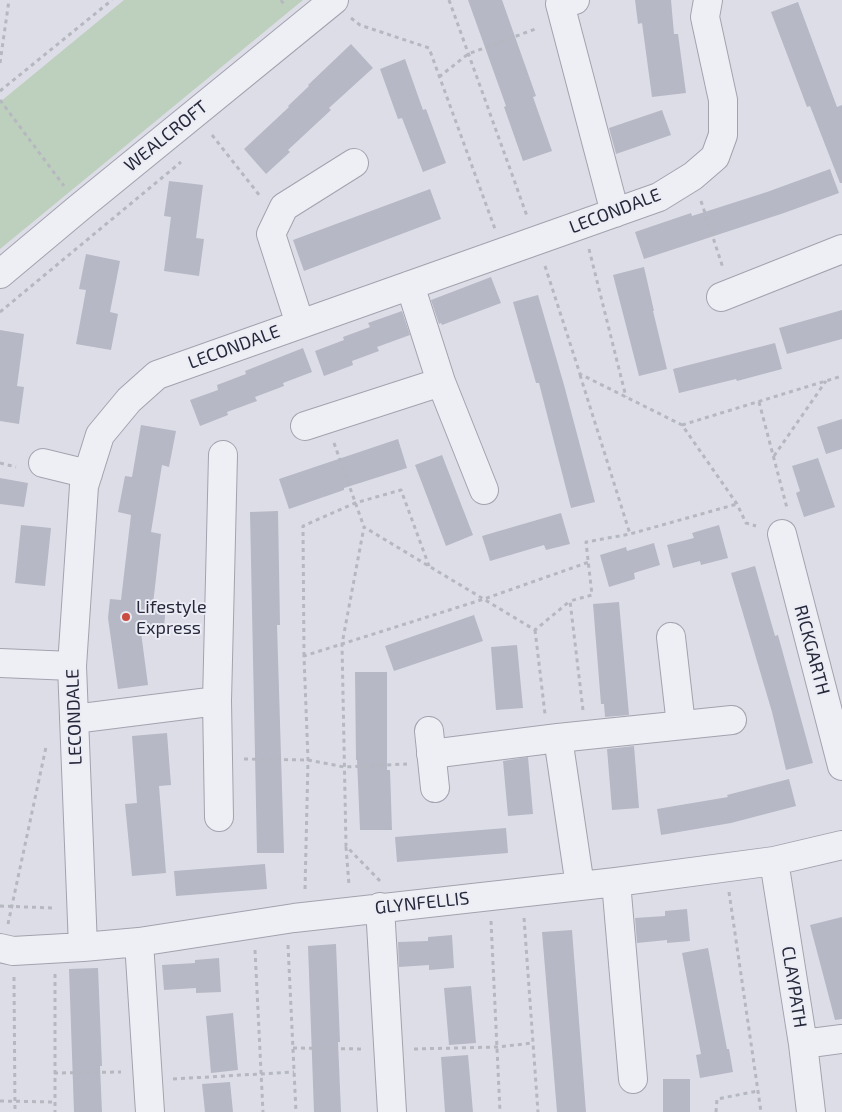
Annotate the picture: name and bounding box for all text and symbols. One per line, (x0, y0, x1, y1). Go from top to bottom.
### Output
street label: WEALCROFT (120, 96, 212, 176)
street label: LECONDALE (566, 184, 664, 238)
street label: LECONDALE (185, 320, 283, 374)
place label: Lifestyle Express (136, 596, 207, 638)
street label: RICKGARTH (790, 603, 834, 697)
marker: Lifestyle Express (120, 611, 132, 623)
street label: LECONDALE (62, 668, 86, 766)
street label: GLYNFELLIS (374, 887, 470, 919)
street label: CLAYPATH (777, 945, 811, 1029)

